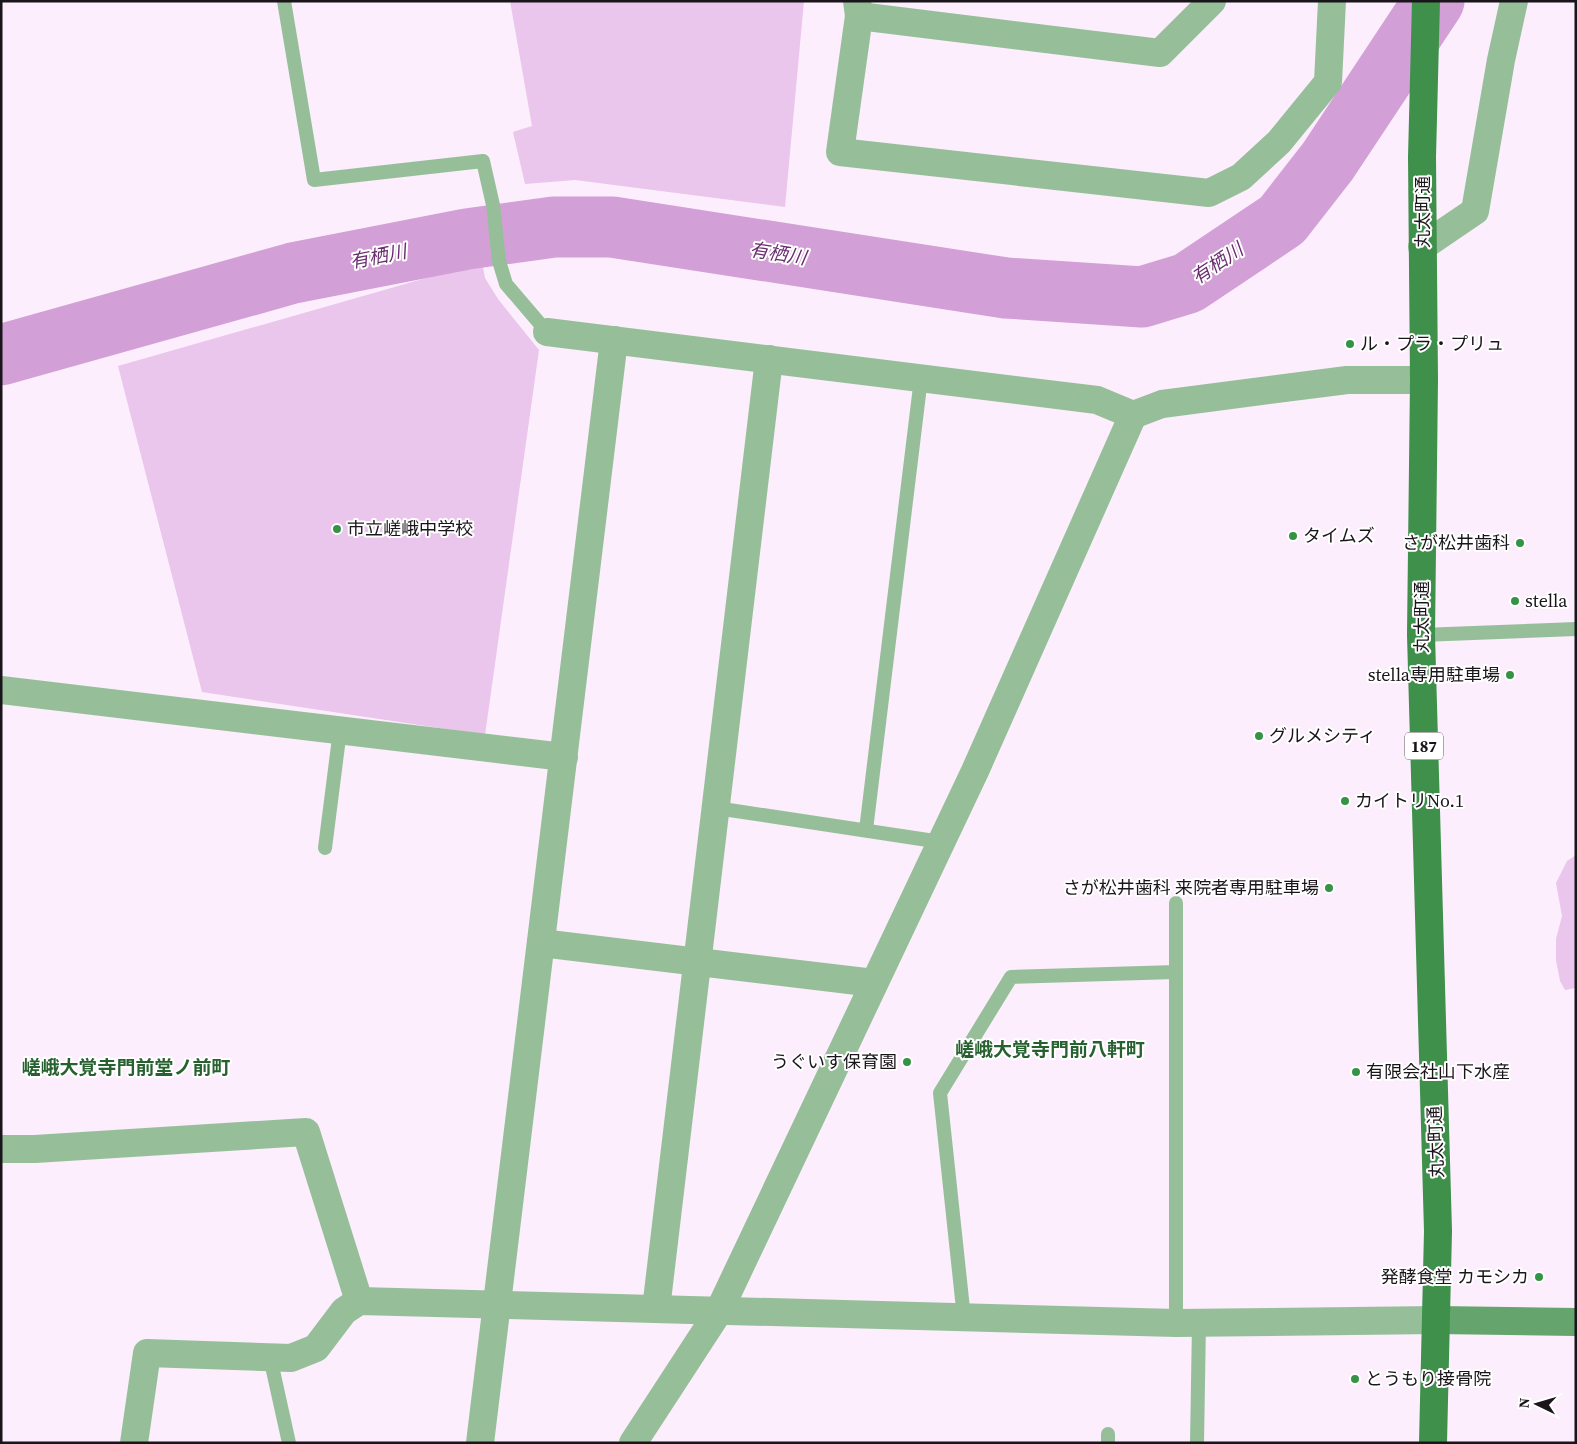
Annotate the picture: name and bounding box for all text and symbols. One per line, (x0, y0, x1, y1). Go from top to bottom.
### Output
street label: 丸太町通 (1410, 176, 1435, 248)
water label: 有栖川 (1186, 235, 1250, 290)
water label: 有栖川 (748, 236, 810, 271)
water label: 有栖川 (348, 237, 410, 274)
place label: ル・プラ・プリュ (1360, 331, 1504, 356)
marker: ル・プラ・プリュ (1344, 338, 1356, 350)
place label: 市立嵯峨中学校 (347, 516, 473, 541)
marker: 市立嵯峨中学校 (331, 523, 343, 535)
place label: タイムズ (1303, 523, 1375, 548)
marker: タイムズ (1287, 530, 1299, 542)
place label: さが松井歯科 (1402, 530, 1510, 555)
marker: さが松井歯科 (1514, 537, 1526, 549)
street label: 丸太町通 (1409, 581, 1434, 653)
place label: stella (1525, 588, 1568, 613)
marker: stella (1509, 595, 1521, 607)
place label: stella専用駐車場 (1368, 662, 1500, 687)
marker: stella専用駐車場 (1504, 669, 1516, 681)
place label: グルメシティ (1269, 723, 1376, 748)
marker: グルメシティ (1253, 730, 1265, 742)
road number: 187 (1405, 732, 1443, 759)
place label: カイトリNo.1 (1355, 788, 1464, 813)
marker: カイトリNo.1 (1339, 795, 1351, 807)
place label: さが松井歯科 来院者専用駐車場 (1063, 875, 1319, 900)
marker: さが松井歯科 来院者専用駐車場 (1323, 882, 1335, 894)
district label: 嵯峨大覚寺門前八軒町 (955, 1036, 1145, 1062)
place label: うぐいす保育園 (771, 1049, 897, 1074)
district label: 嵯峨大覚寺門前堂ノ前町 (21, 1054, 231, 1080)
marker: うぐいす保育園 (901, 1056, 913, 1068)
place label: 有限会社山下水産 (1366, 1059, 1510, 1084)
marker: 有限会社山下水産 (1350, 1066, 1362, 1078)
street label: 丸太町通 (1422, 1106, 1449, 1178)
place label: 発酵食堂 カモシカ (1381, 1264, 1529, 1289)
marker: 発酵食堂 カモシカ (1533, 1271, 1545, 1283)
place label: とうもり接骨院 (1365, 1366, 1491, 1391)
marker: とうもり接骨院 (1349, 1373, 1361, 1385)
north arrow (1512, 1379, 1562, 1429)
text: N (1514, 1397, 1534, 1409)

